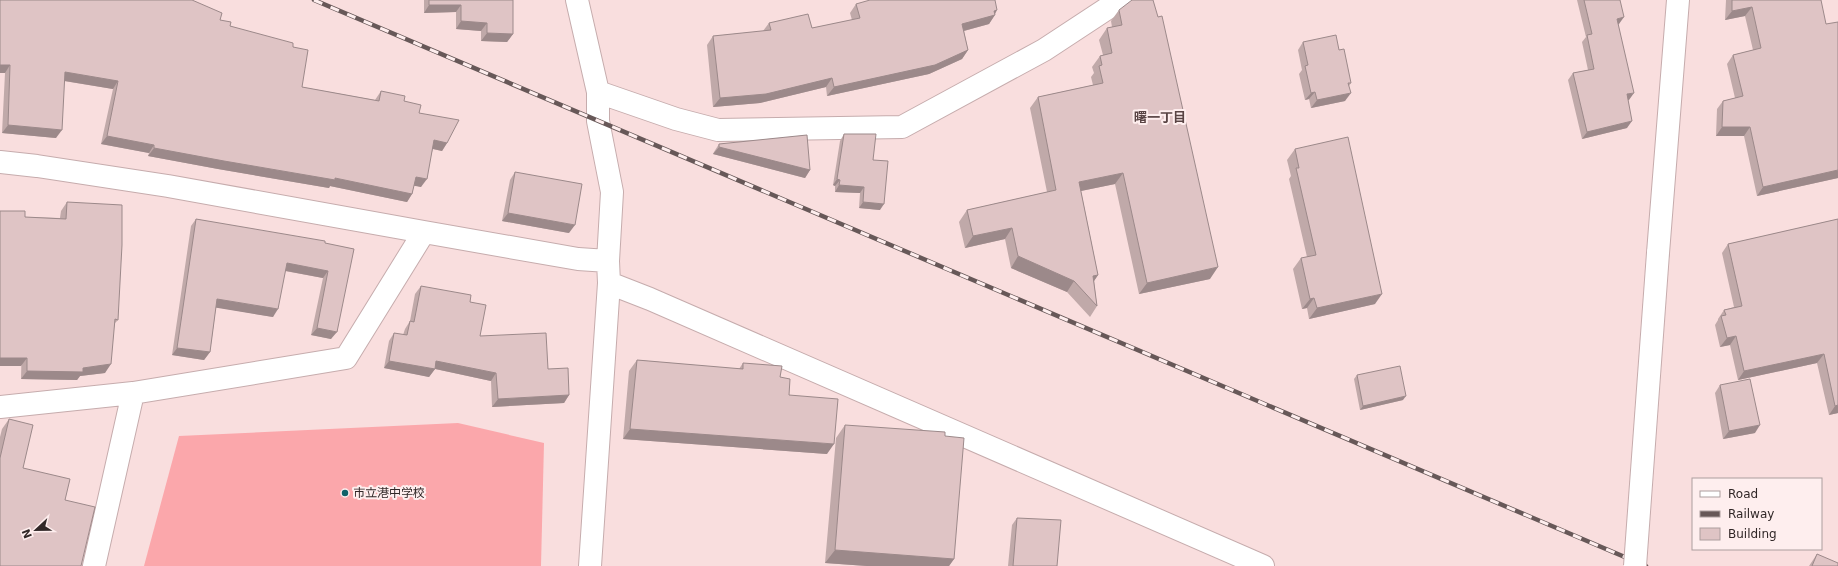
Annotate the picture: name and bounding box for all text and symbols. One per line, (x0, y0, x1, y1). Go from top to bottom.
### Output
district label: 曙一丁目 (1134, 110, 1186, 125)
legend (1692, 478, 1822, 550)
place label: 市立港中学校 (353, 486, 425, 500)
text: Road (1728, 487, 1758, 501)
marker: 市立港中学校 (340, 488, 350, 498)
text: Railway (1728, 507, 1774, 521)
north arrow (16, 510, 56, 550)
text: N (19, 527, 35, 540)
text: Building (1728, 527, 1777, 541)

